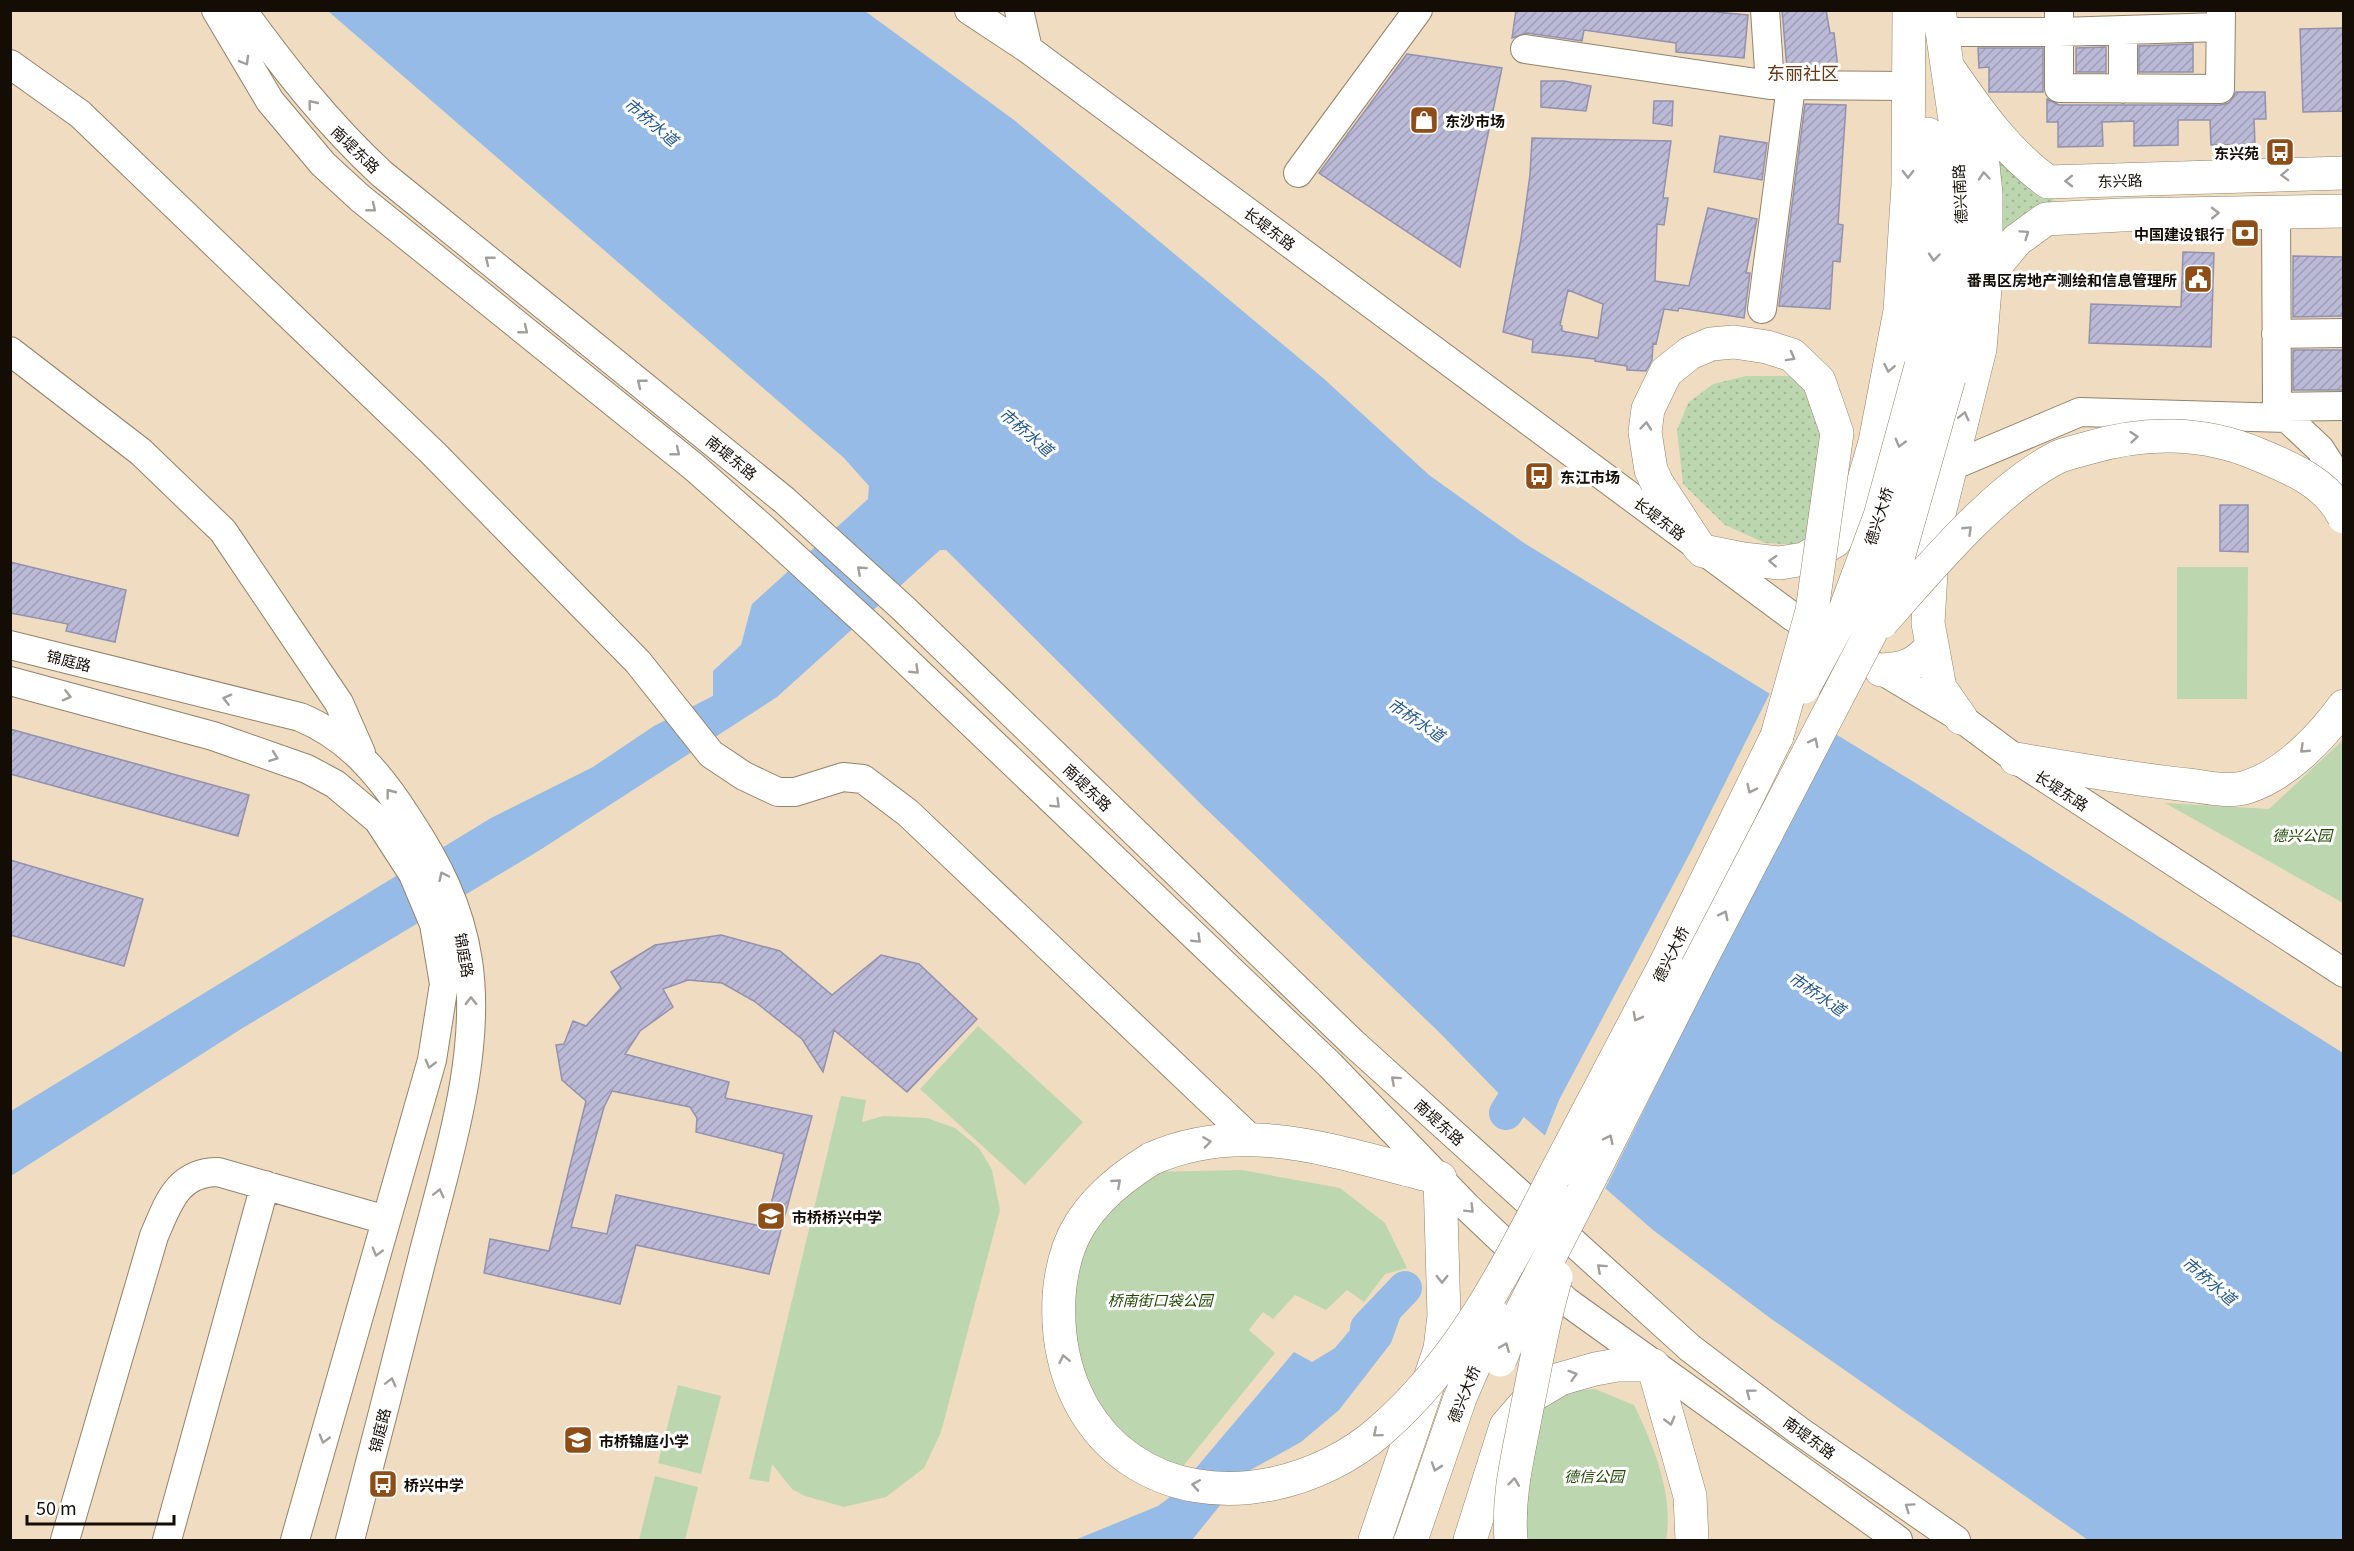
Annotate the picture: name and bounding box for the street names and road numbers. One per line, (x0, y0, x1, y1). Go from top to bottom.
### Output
street label: 南堤东路 (327, 121, 385, 177)
street label: 德兴南路 (1947, 163, 1971, 225)
street label: 东兴路 (2097, 169, 2143, 191)
street label: 长堤东路 (1240, 202, 1300, 254)
street label: 南堤东路 (702, 430, 762, 484)
street label: 德兴大桥 (1859, 484, 1897, 548)
street label: 长堤东路 (1630, 492, 1690, 544)
street label: 锦庭路 (45, 644, 93, 676)
street label: 南堤东路 (1059, 759, 1117, 815)
street label: 长堤东路 (2031, 765, 2093, 815)
street label: 德兴大桥 (1647, 922, 1693, 986)
street label: 锦庭路 (451, 931, 479, 979)
street label: 南堤东路 (1411, 1094, 1469, 1150)
street label: 德兴大桥 (1442, 1362, 1484, 1426)
street label: 锦庭路 (363, 1406, 395, 1454)
street label: 南堤东路 (1780, 1411, 1840, 1463)

